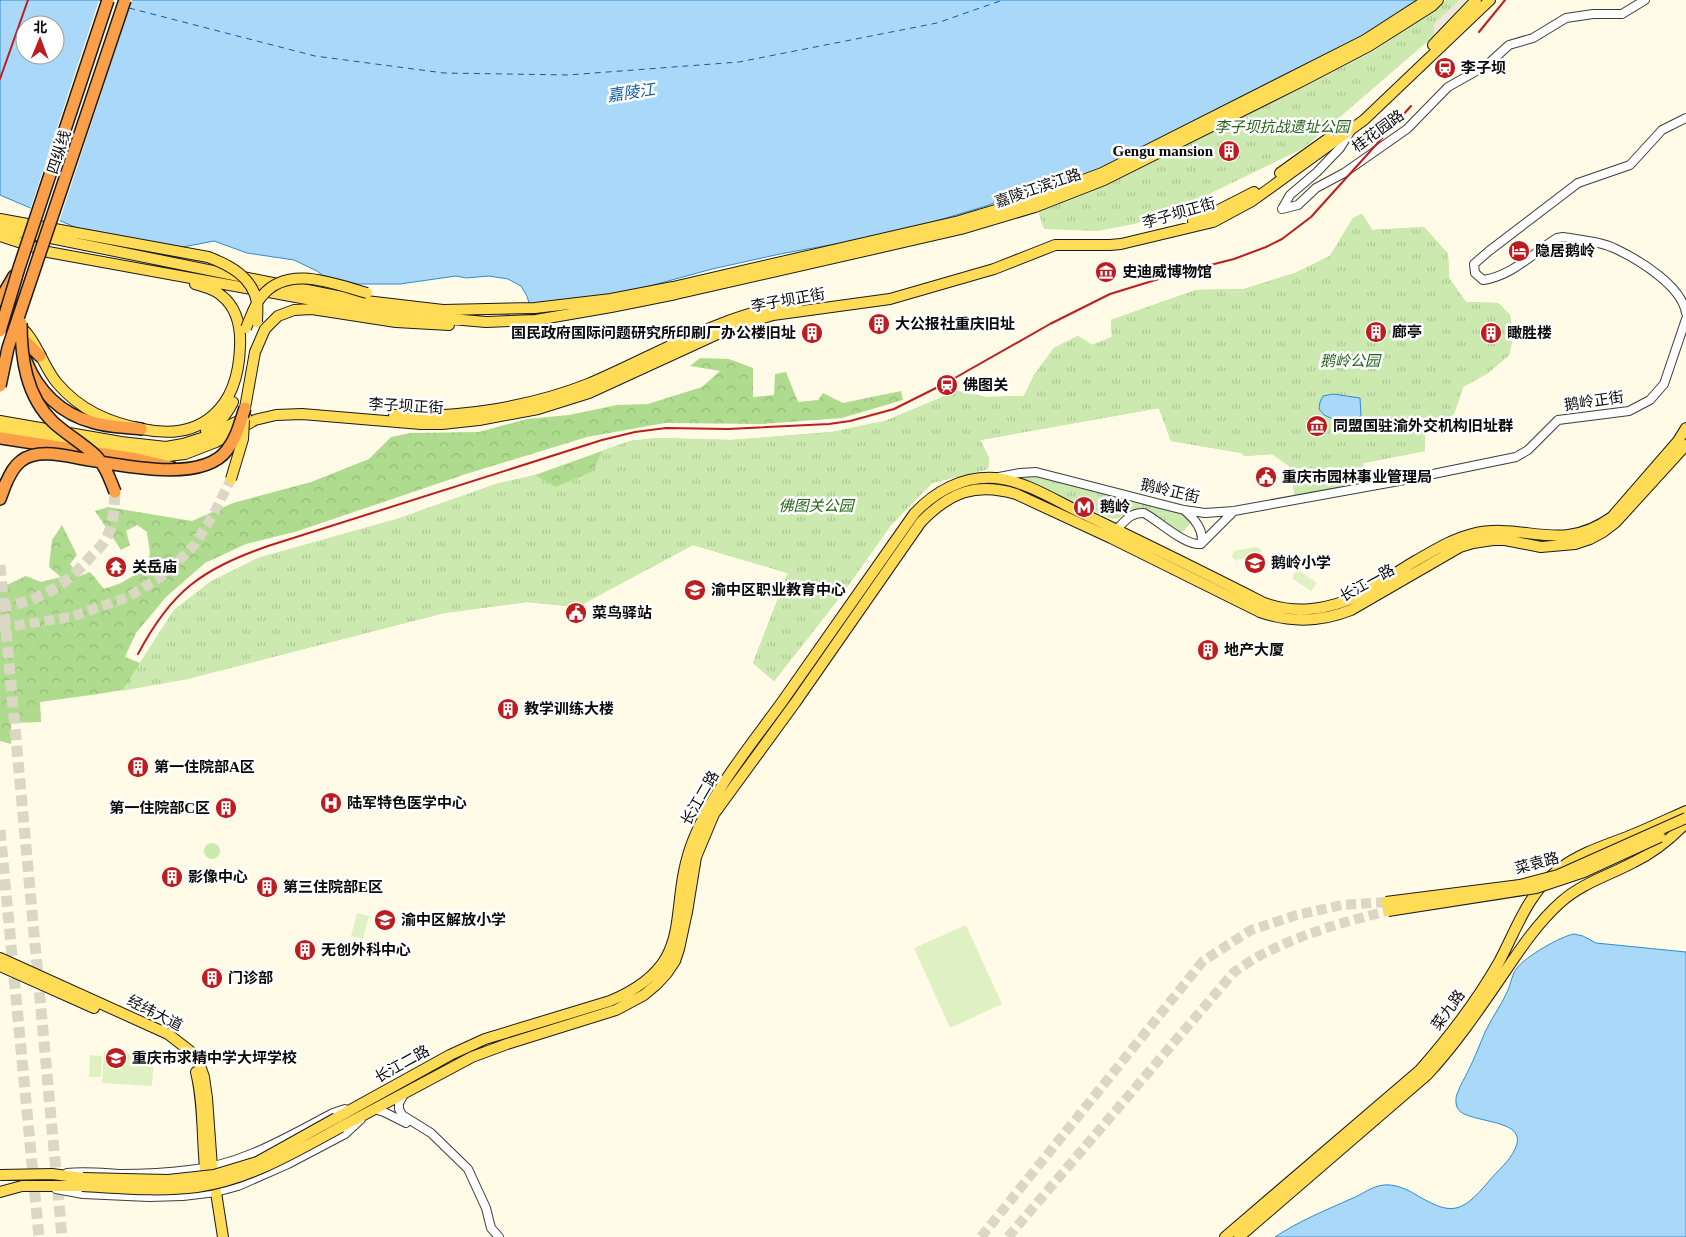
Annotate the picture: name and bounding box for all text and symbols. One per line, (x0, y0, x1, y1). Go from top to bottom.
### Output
north arrow (15, 15, 65, 65)
text: 北 (33, 20, 47, 35)
station icon: 李子坝 (1433, 56, 1457, 80)
place label: 李子坝 (1461, 60, 1506, 76)
water label: 嘉陵江 (606, 80, 658, 104)
street label: 桂花园路 (1349, 107, 1407, 155)
park label: 李子坝抗战遗址公园 (1214, 119, 1351, 135)
street label: 四纵线 (43, 128, 74, 176)
building icon: Gengu mansion (1217, 139, 1241, 163)
place label: Gengu mansion (1113, 143, 1214, 159)
street label: 嘉陵江滨江路 (993, 166, 1083, 210)
street label: 李子坝正街 (1141, 195, 1217, 231)
hotel icon: 隐居鹅岭 (1507, 239, 1531, 263)
place label: 隐居鹅岭 (1535, 242, 1595, 259)
museum icon: 史迪威博物馆 (1094, 260, 1118, 284)
place label: 史迪威博物馆 (1122, 263, 1212, 280)
street label: 李子坝正街 (750, 286, 826, 314)
building icon: 大公报社重庆旧址 (867, 312, 891, 336)
place label: 大公报社重庆旧址 (895, 315, 1015, 332)
building icon: 廊亭 (1364, 320, 1388, 344)
building icon: 国民政府国际问题研究所印刷厂办公楼旧址 (800, 321, 824, 345)
building icon: 瞰胜楼 (1479, 321, 1503, 345)
place label: 廊亭 (1392, 324, 1422, 340)
place label: 国民政府国际问题研究所印刷厂办公楼旧址 (511, 325, 796, 341)
place label: 瞰胜楼 (1507, 325, 1552, 341)
park label: 鹅岭公园 (1320, 353, 1382, 369)
station icon: 佛图关 (935, 373, 959, 397)
place label: 佛图关 (963, 376, 1008, 393)
street label: 鹅岭正街 (1563, 388, 1625, 413)
street label: 李子坝正街 (368, 396, 444, 416)
museum icon: 同盟国驻渝外交机构旧址群 (1305, 414, 1329, 438)
place label: 同盟国驻渝外交机构旧址群 (1333, 418, 1513, 434)
public building icon: 重庆市园林事业管理局 (1254, 465, 1278, 489)
place label: 重庆市园林事业管理局 (1282, 468, 1432, 485)
street label: 鹅岭正街 (1139, 475, 1201, 506)
metro station icon: 鹅岭 (1072, 495, 1096, 519)
park label: 佛图关公园 (778, 498, 855, 514)
place label: 鹅岭 (1100, 498, 1130, 515)
school or university icon: 鹅岭小学 (1243, 551, 1267, 575)
place label: 鹅岭小学 (1271, 554, 1331, 571)
temple icon: 关岳庙 (104, 555, 128, 579)
place label: 关岳庙 (132, 559, 177, 575)
street label: 长江一路 (1337, 561, 1397, 605)
school or university icon: 渝中区职业教育中心 (683, 578, 707, 602)
place label: 渝中区职业教育中心 (711, 582, 846, 598)
public building icon: 菜鸟驿站 (564, 601, 588, 625)
place label: 菜鸟驿站 (592, 605, 652, 621)
building icon: 地产大厦 (1196, 638, 1220, 662)
place label: 地产大厦 (1224, 642, 1284, 658)
building icon: 教学训练大楼 (496, 697, 520, 721)
place label: 教学训练大楼 (524, 700, 614, 717)
building icon: 第一住院部A区 (126, 755, 150, 779)
place label: 第一住院部A区 (154, 759, 255, 775)
street label: 长江二路 (678, 768, 722, 828)
hospital icon: 陆军特色医学中心 (319, 791, 343, 815)
place label: 陆军特色医学中心 (347, 794, 467, 811)
building icon: 第一住院部C区 (214, 796, 238, 820)
place label: 第一住院部C区 (109, 800, 210, 816)
street label: 菜袁路 (1513, 849, 1561, 877)
building icon: 影像中心 (160, 865, 184, 889)
place label: 影像中心 (188, 869, 248, 885)
building icon: 第三住院部E区 (255, 875, 279, 899)
place label: 第三住院部E区 (283, 879, 383, 895)
school or university icon: 渝中区解放小学 (373, 908, 397, 932)
place label: 渝中区解放小学 (401, 911, 506, 928)
building icon: 无创外科中心 (293, 938, 317, 962)
place label: 无创外科中心 (321, 942, 411, 958)
building icon: 门诊部 (200, 966, 224, 990)
place label: 门诊部 (228, 970, 273, 986)
street label: 菜九路 (1428, 987, 1468, 1033)
street label: 经纬大道 (125, 992, 185, 1034)
street label: 长江二路 (372, 1042, 432, 1086)
school or university icon: 重庆市求精中学大坪学校 (104, 1046, 128, 1070)
place label: 重庆市求精中学大坪学校 (132, 1049, 297, 1066)

